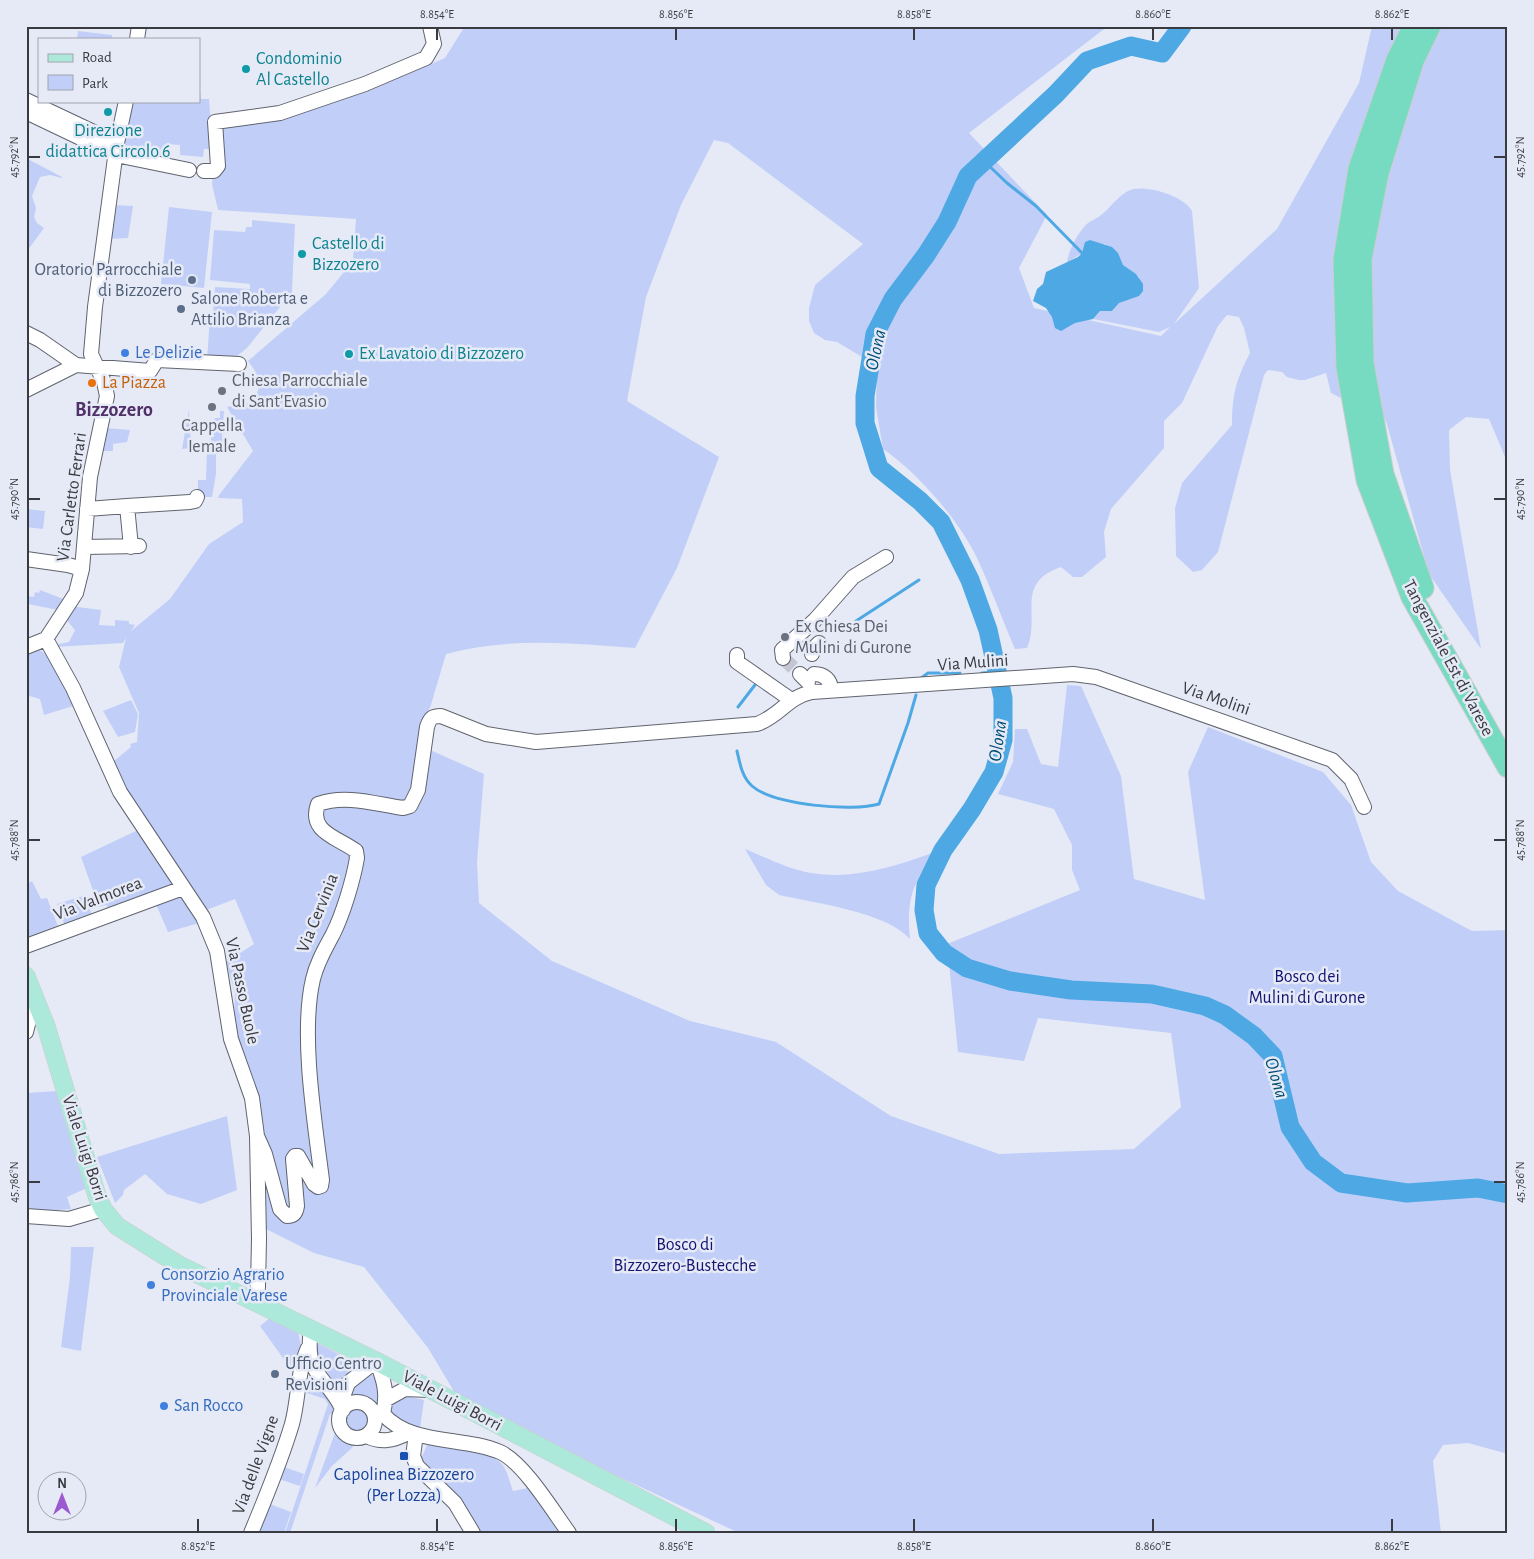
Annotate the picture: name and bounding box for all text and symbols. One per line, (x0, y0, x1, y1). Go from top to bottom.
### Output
text: 8.854°E (420, 8, 454, 20)
text: 8.856°E (659, 8, 693, 20)
text: 8.858°E (897, 8, 931, 20)
text: 8.860°E (1135, 8, 1171, 20)
text: 8.862°E (1375, 8, 1409, 20)
legend (38, 38, 200, 102)
text: Road (82, 50, 112, 65)
place label: Condominio Al Castello (256, 50, 342, 89)
marker: Condominio Al Castello (240, 63, 252, 75)
text: Park (82, 76, 108, 91)
marker: Direzione didattica Circolo 6 (102, 106, 114, 118)
place label: Direzione didattica Circolo 6 (45, 122, 171, 161)
text: 45.792°N (8, 136, 20, 178)
text: 45.792°N (1514, 136, 1526, 178)
place label: Castello di Bizzozero (312, 235, 385, 274)
marker: Castello di Bizzozero (296, 248, 308, 260)
place label: Oratorio Parrocchiale di Bizzozero (34, 261, 182, 300)
marker: Oratorio Parrocchiale di Bizzozero (186, 274, 198, 286)
place label: Salone Roberta e Attilio Brianza (191, 290, 308, 329)
marker: Salone Roberta e Attilio Brianza (175, 303, 187, 315)
water label: Olona (862, 328, 890, 372)
place label: Le Delizie (135, 344, 202, 362)
place label: Ex Lavatoio di Bizzozero (359, 345, 524, 363)
marker: Le Delizie (119, 347, 131, 359)
marker: Ex Lavatoio di Bizzozero (343, 348, 355, 360)
place label: Chiesa Parrocchiale di Sant'Evasio (232, 372, 367, 411)
place label: La Piazza (102, 374, 166, 392)
marker: La Piazza (86, 377, 98, 389)
marker: Chiesa Parrocchiale di Sant'Evasio (216, 385, 228, 397)
district label: Bizzozero (75, 400, 153, 420)
marker: Cappella Iemale (206, 401, 218, 413)
place label: Cappella Iemale (181, 417, 243, 456)
street label: Via Carletto Ferrari (54, 431, 90, 563)
text: 45.790°N (8, 478, 20, 520)
text: 45.790°N (1514, 478, 1526, 520)
street label: Tangenziale Est di Varese (1399, 577, 1497, 739)
place label: Ex Chiesa Dei Mulini di Gurone (795, 618, 912, 657)
marker: Ex Chiesa Dei Mulini di Gurone (779, 631, 791, 643)
street label: Via Mulini (937, 652, 1009, 674)
street label: Via Molini (1180, 679, 1252, 719)
water label: Olona (986, 719, 1010, 763)
text: 45.788°N (8, 819, 20, 861)
text: 45.788°N (1514, 819, 1526, 861)
street label: Via Cervinia (294, 871, 342, 955)
street label: Via Valmorea (51, 874, 145, 924)
street label: Via Passo Buole (222, 936, 262, 1046)
park label: Bosco dei Mulini di Gurone (1249, 968, 1365, 1007)
water label: Olona (1261, 1055, 1291, 1101)
street label: Viale Luigi Borri (58, 1093, 110, 1203)
text: 45.786°N (8, 1161, 20, 1203)
text: 45.786°N (1514, 1161, 1526, 1203)
park label: Bosco di Bizzozero-Bustecche (613, 1236, 757, 1275)
place label: Consorzio Agrario Provinciale Varese (161, 1266, 287, 1305)
marker: Consorzio Agrario Provinciale Varese (145, 1279, 157, 1291)
place label: Ufficio Centro Revisioni (285, 1355, 382, 1394)
street label: Viale Luigi Borri (399, 1367, 505, 1435)
marker: Ufficio Centro Revisioni (269, 1368, 281, 1380)
place label: San Rocco (174, 1397, 244, 1415)
marker: San Rocco (158, 1400, 170, 1412)
street label: Via delle Vigne (230, 1413, 282, 1517)
marker: Capolinea Bizzozero (Per Lozza) (398, 1450, 410, 1462)
place label: Capolinea Bizzozero (Per Lozza) (334, 1466, 474, 1505)
north arrow (38, 1472, 88, 1522)
text: N (57, 1477, 67, 1491)
text: 8.852°E (181, 1540, 215, 1552)
text: 8.854°E (420, 1540, 454, 1552)
text: 8.856°E (659, 1540, 693, 1552)
text: 8.858°E (897, 1540, 931, 1552)
text: 8.860°E (1135, 1540, 1171, 1552)
text: 8.862°E (1375, 1540, 1409, 1552)

